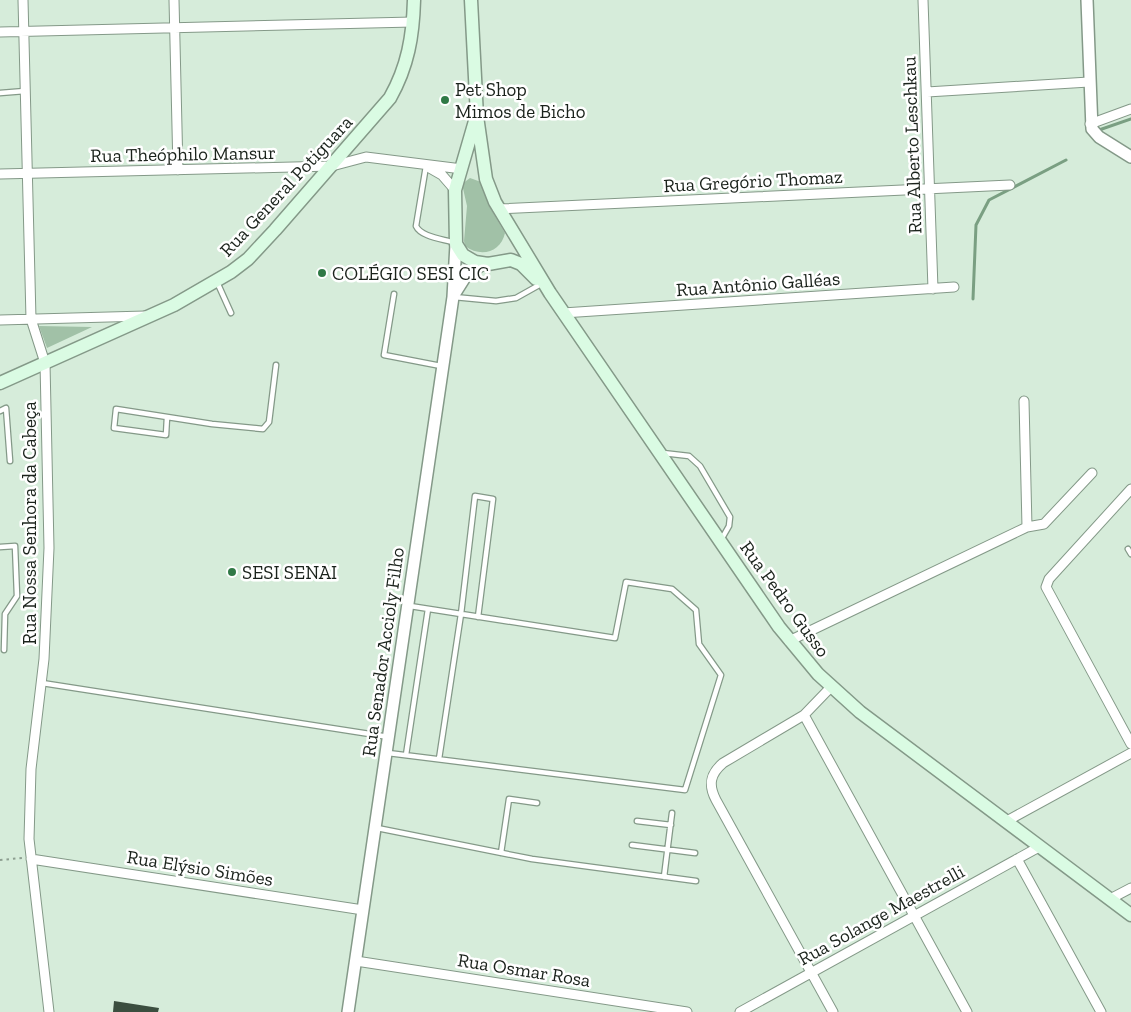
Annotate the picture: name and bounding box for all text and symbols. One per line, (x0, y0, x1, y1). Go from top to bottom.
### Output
street label: Rua Alberto Leschkau (897, 56, 927, 234)
place label: Pet Shop Mimos de Bicho (455, 78, 586, 123)
marker: Pet Shop Mimos de Bicho (439, 94, 451, 106)
street label: Rua General Potiguara (215, 111, 357, 261)
street label: Rua Theóphilo Mansur (90, 141, 276, 167)
street label: Rua Gregório Thomaz (663, 165, 843, 197)
place label: COLÉGIO SESI CIC (332, 262, 489, 285)
marker: COLÉGIO SESI CIC (316, 267, 328, 279)
street label: Rua Antônio Galléas (675, 267, 841, 301)
street label: Rua Nossa Senhora da Cabeça (18, 401, 41, 645)
street label: Rua Pedro Gusso (735, 536, 835, 662)
street label: Rua Senador Accioly Filho (357, 546, 409, 758)
place label: SESI SENAI (242, 561, 337, 584)
marker: SESI SENAI (226, 566, 238, 578)
street label: Rua Elýsio Simões (125, 845, 275, 891)
street label: Rua Solange Maestrelli (794, 860, 968, 970)
street label: Rua Osmar Rosa (456, 948, 592, 992)

